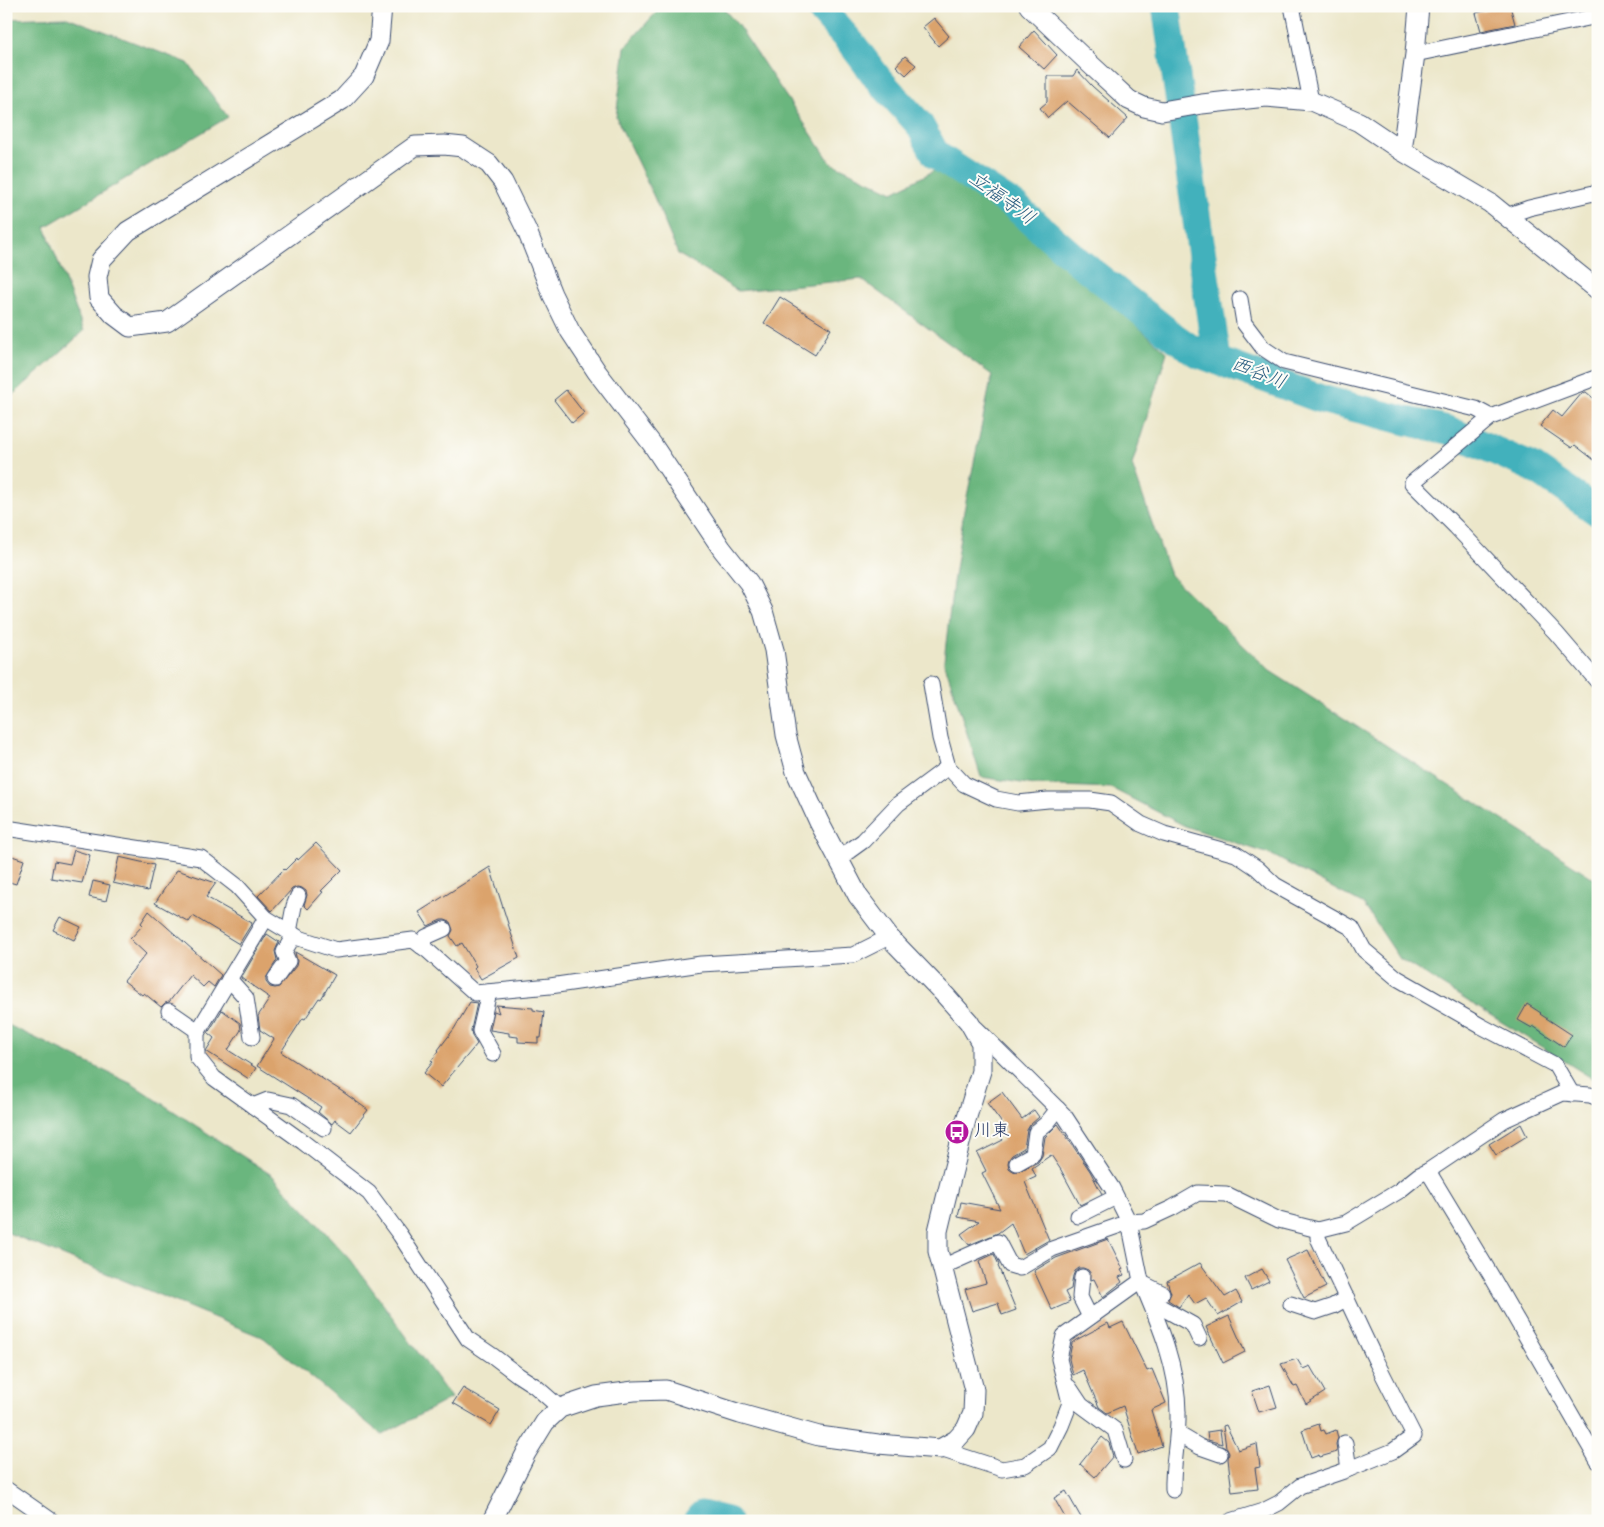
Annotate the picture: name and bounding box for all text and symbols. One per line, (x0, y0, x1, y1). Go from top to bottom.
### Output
water label: 立福寺川 (963, 168, 1039, 232)
water label: 西谷川 (1227, 354, 1289, 396)
bus stop icon: 川東 (944, 1119, 970, 1145)
place label: 川東 (974, 1121, 1010, 1143)

